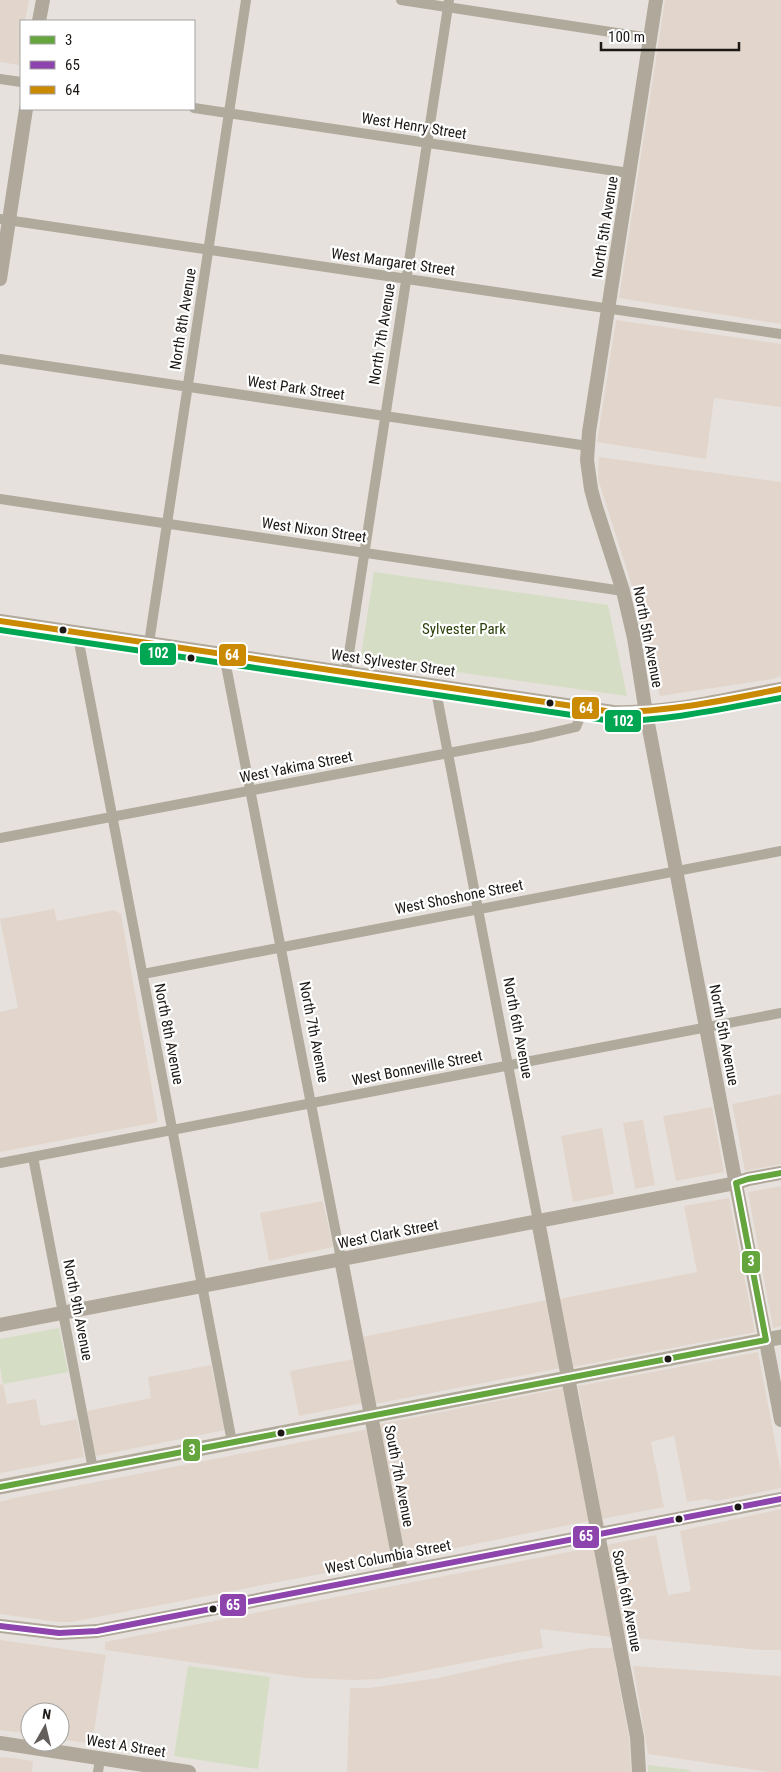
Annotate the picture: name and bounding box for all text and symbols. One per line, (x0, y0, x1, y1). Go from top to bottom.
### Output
legend (20, 20, 195, 110)
scale bar (601, 20, 738, 52)
text: 100 m (608, 28, 645, 46)
text: 3 (65, 31, 72, 49)
text: 65 (65, 56, 80, 74)
text: 64 (65, 81, 80, 99)
street label: West Henry Street (360, 109, 468, 143)
street label: North 5th Avenue (588, 175, 622, 279)
street label: West Margaret Street (330, 244, 456, 280)
street label: North 8th Avenue (166, 267, 200, 371)
street label: North 7th Avenue (365, 282, 399, 386)
street label: West Park Street (246, 372, 346, 404)
street label: West Nixon Street (261, 514, 367, 546)
street label: North 5th Avenue (629, 585, 667, 689)
park label: Sylvester Park (422, 620, 506, 638)
unlabelled marker (58, 625, 68, 635)
line badge: 102 (139, 642, 177, 666)
line badge: 64 (218, 643, 247, 667)
text: 102 (147, 645, 169, 661)
street label: West Sylvester Street (330, 645, 456, 681)
text: 64 (225, 647, 239, 663)
unlabelled marker (186, 653, 196, 663)
line badge: 64 (571, 696, 600, 720)
unlabelled marker (545, 698, 555, 708)
text: 64 (579, 700, 593, 716)
line badge: 102 (604, 709, 642, 733)
text: 102 (612, 713, 634, 729)
street label: West Yakima Street (238, 747, 354, 787)
street label: West Shoshone Street (393, 876, 525, 918)
street label: North 6th Avenue (499, 976, 537, 1080)
street label: North 7th Avenue (295, 980, 333, 1084)
street label: North 8th Avenue (150, 982, 188, 1086)
street label: North 5th Avenue (705, 983, 743, 1087)
street label: West Bonneville Street (350, 1047, 484, 1089)
street label: West Clark Street (336, 1215, 440, 1253)
line badge: 3 (741, 1250, 761, 1274)
text: 3 (747, 1253, 755, 1269)
street label: North 9th Avenue (59, 1258, 97, 1362)
unlabelled marker (663, 1354, 673, 1364)
street label: South 7th Avenue (380, 1424, 418, 1528)
unlabelled marker (276, 1428, 286, 1438)
line badge: 3 (182, 1438, 201, 1462)
text: 3 (188, 1442, 196, 1458)
unlabelled marker (733, 1502, 743, 1512)
unlabelled marker (674, 1514, 684, 1524)
line badge: 65 (572, 1525, 600, 1549)
text: 65 (579, 1528, 593, 1544)
street label: West Columbia Street (324, 1536, 452, 1578)
street label: South 6th Avenue (608, 1549, 646, 1653)
line badge: 65 (219, 1593, 247, 1617)
text: 65 (226, 1597, 240, 1613)
unlabelled marker (208, 1604, 218, 1614)
north arrow (20, 1702, 70, 1752)
text: N (41, 1706, 52, 1723)
street label: West A Street (85, 1731, 167, 1761)

